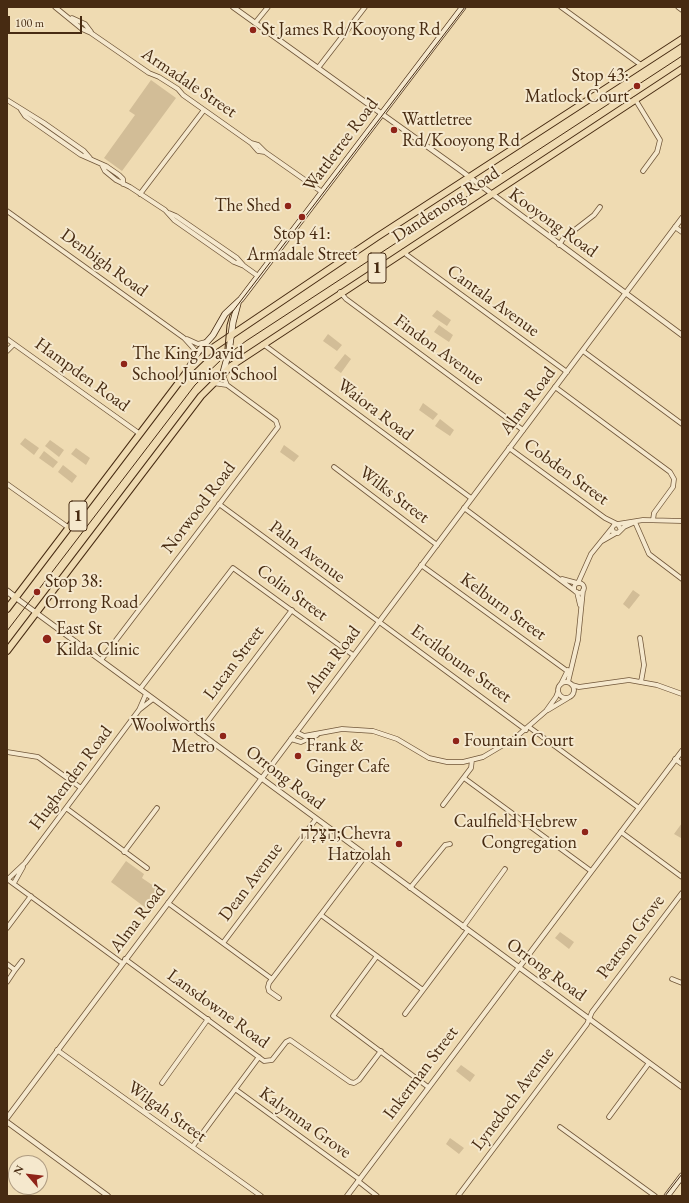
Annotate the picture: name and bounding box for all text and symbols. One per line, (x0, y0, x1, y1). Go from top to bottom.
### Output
scale bar (10, 8, 84, 34)
text: 100 m (15, 15, 44, 31)
place label: St James Rd/Kooyong Rd (261, 19, 440, 41)
marker: St James Rd/Kooyong Rd (248, 25, 258, 35)
street label: Armadale Street (137, 43, 241, 123)
place label: Stop 43: Matlock Court (525, 65, 629, 108)
marker: Stop 43: Matlock Court (632, 81, 642, 91)
street label: Wattletree Road (299, 94, 383, 196)
place label: Wattletree Rd/Kooyong Rd (402, 109, 520, 152)
marker: Wattletree Rd/Kooyong Rd (389, 125, 399, 135)
street label: Dandenong Road (388, 162, 504, 248)
street label: Kooyong Road (504, 184, 602, 262)
place label: The Shed (214, 195, 280, 217)
marker: The Shed (283, 201, 293, 211)
marker: Stop 41: Armadale Street (297, 212, 307, 222)
place label: Stop 41: Armadale Street (247, 223, 357, 266)
street label: Denbigh Road (56, 224, 152, 302)
road number: 1 (368, 253, 386, 283)
street label: Cantala Avenue (443, 260, 543, 342)
street label: Findon Avenue (390, 310, 488, 390)
street label: Hampden Road (30, 333, 134, 417)
place label: The King David School Junior School (132, 343, 277, 386)
marker: The King David School Junior School (119, 359, 129, 369)
street label: Alma Road (496, 363, 560, 439)
street label: Waiora Road (333, 374, 417, 446)
street label: Cobden Street (519, 434, 613, 510)
street label: Norwood Road (157, 458, 241, 558)
street label: Wilks Street (355, 462, 433, 528)
road number: 1 (69, 501, 87, 531)
street label: Palm Avenue (265, 516, 349, 588)
street label: Colin Street (252, 560, 332, 626)
street label: Kelburn Street (456, 569, 550, 645)
place label: Stop 38: Orrong Road (45, 571, 138, 614)
marker: Stop 38: Orrong Road (32, 587, 42, 597)
place label: East St Kilda Clinic (56, 618, 140, 660)
street label: Ercildoune Street (406, 620, 516, 708)
street label: Lucan Street (199, 622, 269, 704)
street label: Alma Road (301, 622, 365, 698)
marker: East St Kilda Clinic (41, 633, 53, 645)
place label: Woolworths Metro (131, 715, 215, 758)
street label: Hughenden Road (25, 722, 117, 834)
place label: Fountain Court (464, 730, 574, 752)
marker: Woolworths Metro (218, 731, 228, 741)
place label: Frank & Ginger Cafe (306, 735, 390, 778)
marker: Fountain Court (451, 736, 461, 746)
street label: Orrong Road (241, 741, 329, 815)
marker: Frank & Ginger Cafe (293, 751, 303, 761)
place label: Caulfield Hebrew Congregation (454, 811, 577, 854)
place label: הַצָּלָה;Chevra Hatzolah (300, 823, 391, 866)
marker: Caulfield Hebrew Congregation (580, 827, 590, 837)
street label: Dean Avenue (215, 839, 287, 925)
marker: הַצָּלָה;Chevra Hatzolah (394, 839, 404, 849)
street label: Alma Road (106, 881, 170, 957)
street label: Pearson Grove (592, 891, 670, 983)
street label: Orrong Road (502, 934, 590, 1006)
street label: Lansdowne Road (163, 965, 273, 1053)
street label: Inkerman Street (379, 1022, 463, 1124)
street label: Lynedoch Avenue (467, 1043, 559, 1155)
street label: Wilgah Street (123, 1077, 211, 1147)
street label: Kalymna Grove (255, 1082, 355, 1164)
north arrow (8, 1155, 48, 1195)
text: N (10, 1163, 27, 1177)

